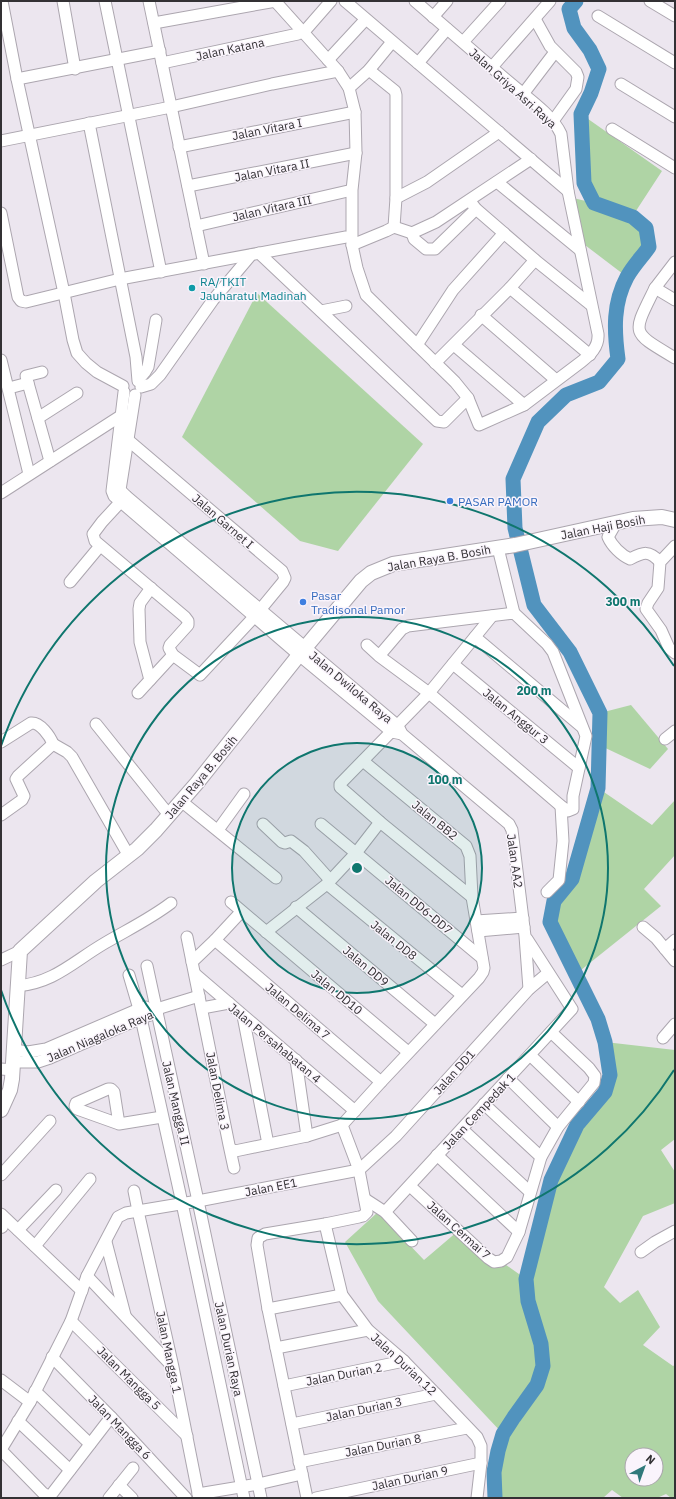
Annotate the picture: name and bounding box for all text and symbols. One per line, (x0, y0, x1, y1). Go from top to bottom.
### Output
street label: Jalan Katana (194, 34, 266, 64)
street label: Jalan Griya Asri Raya (466, 45, 560, 132)
street label: Jalan Vitara I (231, 115, 304, 143)
street label: Jalan Vitara II (233, 155, 311, 185)
street label: Jalan Vitara III (231, 192, 313, 224)
place label: RA/TKIT Jauharatul Madinah (200, 274, 307, 303)
marker: RA/TKIT Jauharatul Madinah (187, 283, 197, 293)
street label: Jalan Garnet I (189, 490, 257, 552)
place label: PASAR PAMOR (458, 494, 538, 509)
marker: PASAR PAMOR (445, 496, 455, 506)
street label: Jalan Haji Bosih (559, 511, 647, 543)
street label: Jalan Raya B. Bosih (386, 542, 492, 574)
place label: Pasar Tradisonal Pamor (311, 588, 406, 617)
text: 300 m (605, 594, 641, 609)
marker: Pasar Tradisonal Pamor (298, 597, 308, 607)
street label: Jalan Dwiloka Raya (306, 648, 396, 726)
text: 200 m (516, 683, 552, 698)
street label: Jalan Anggur 3 (480, 685, 552, 747)
street label: Jalan Raya B. Bosih (162, 732, 240, 822)
text: 100 m (427, 772, 463, 787)
street label: Jalan BB2 (409, 797, 461, 843)
street label: Jalan AA2 (504, 833, 526, 889)
centre of rings (350, 861, 364, 875)
street label: Jalan DD6-DD7 (382, 872, 456, 938)
street label: Jalan DD8 (368, 917, 420, 963)
street label: Jalan DD9 (340, 943, 392, 989)
street label: Jalan DD10 (308, 966, 366, 1018)
street label: Jalan Delima 7 (263, 980, 333, 1042)
street label: Jalan Persahabatan 4 (226, 1000, 324, 1086)
street label: Jalan Niagaloka Raya (45, 1007, 156, 1065)
street label: Jalan DD1 (430, 1046, 478, 1098)
street label: Jalan Delima 3 (203, 1050, 233, 1132)
street label: Jalan Mangga II (159, 1059, 193, 1147)
street label: Jalan Cempedak 1 (440, 1069, 518, 1153)
street label: Jalan EE1 (244, 1175, 298, 1199)
street label: Jalan Cermai 7 (424, 1198, 494, 1262)
street label: Jalan Durian Raya (212, 1300, 246, 1398)
street label: Jalan Mangga 1 (153, 1309, 185, 1395)
street label: Jalan Durian 12 (368, 1330, 440, 1398)
street label: Jalan Mangga 5 (94, 1343, 164, 1413)
street label: Jalan Durian 2 (305, 1359, 383, 1389)
street label: Jalan Mangga 6 (85, 1392, 155, 1462)
street label: Jalan Durian 3 (325, 1394, 403, 1424)
street label: Jalan Durian 8 (344, 1430, 422, 1460)
north arrow (624, 1447, 664, 1487)
text: N (643, 1452, 658, 1467)
street label: Jalan Durian 9 (371, 1463, 449, 1493)

